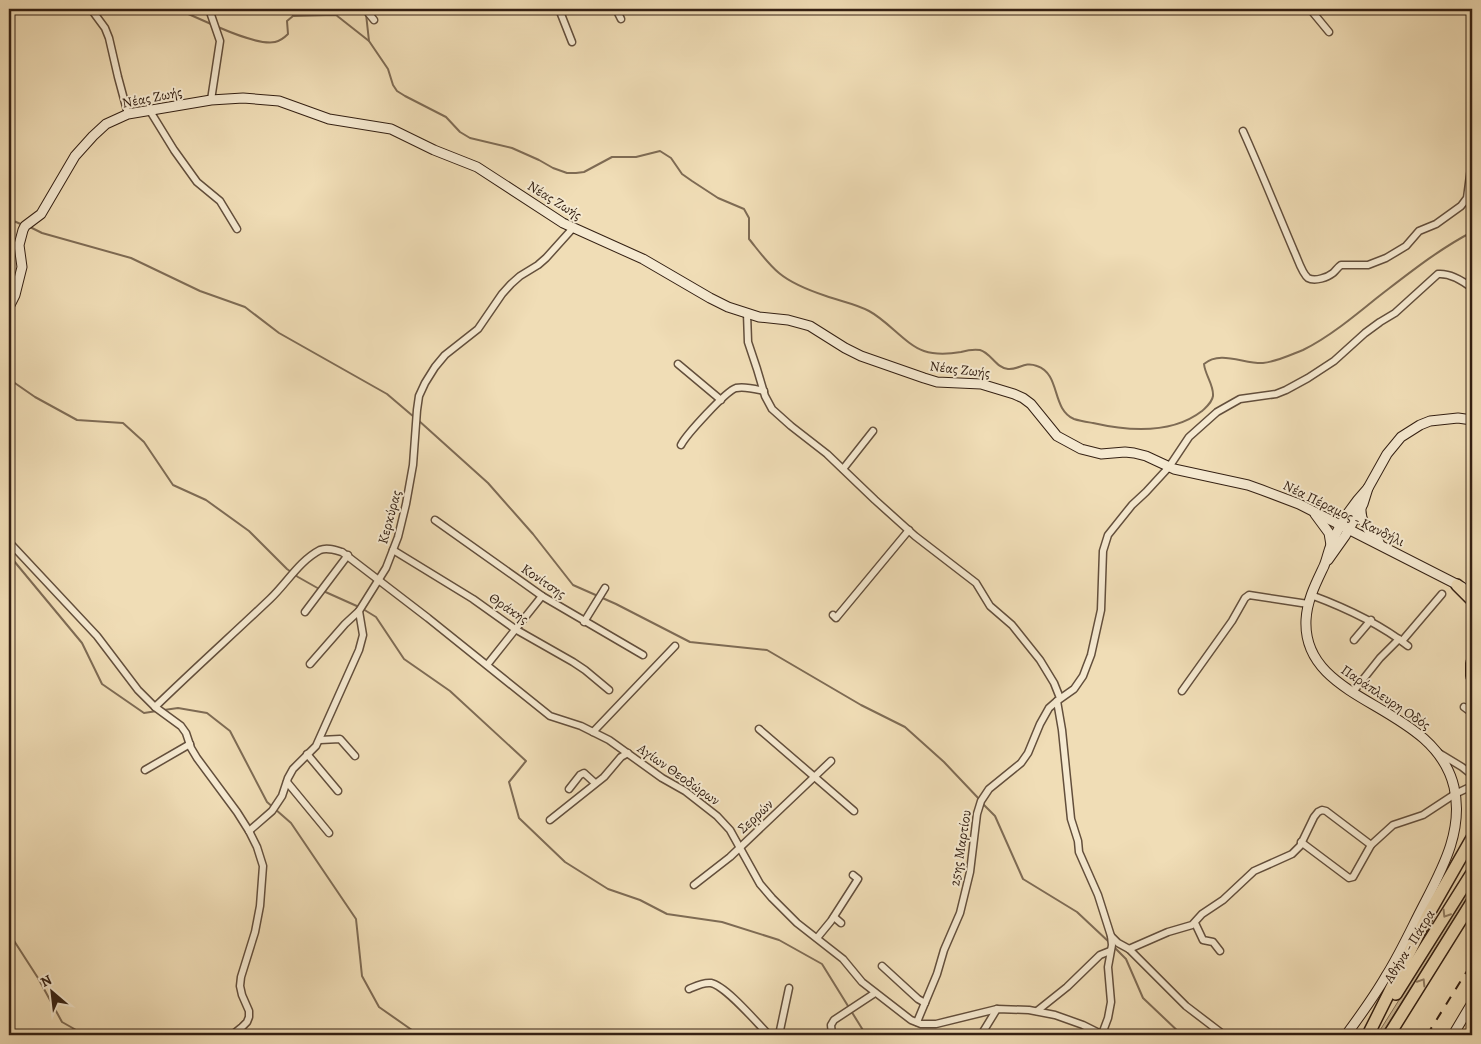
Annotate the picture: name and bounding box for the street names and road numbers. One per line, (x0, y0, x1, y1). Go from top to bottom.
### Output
street label: Νέας Ζωής (120, 82, 184, 113)
street label: Νέας Ζωής (524, 176, 586, 225)
street label: Νέας Ζωής (929, 356, 991, 383)
street label: Νέα Πέραμος - Κανδήλι (1280, 476, 1408, 551)
street label: Κερκύρας (373, 488, 406, 546)
street label: Κονίτσης (518, 559, 570, 603)
street label: Θράκης (485, 588, 532, 629)
street label: Παράπλευρη Οδός (1337, 660, 1434, 734)
street label: Αγίων Θεοδώρων (633, 738, 724, 810)
street label: Σερρών (733, 795, 777, 838)
street label: 25ης Μαρτίου (945, 809, 976, 888)
street label: Αθήνα - Πάτρα (1379, 906, 1440, 987)

